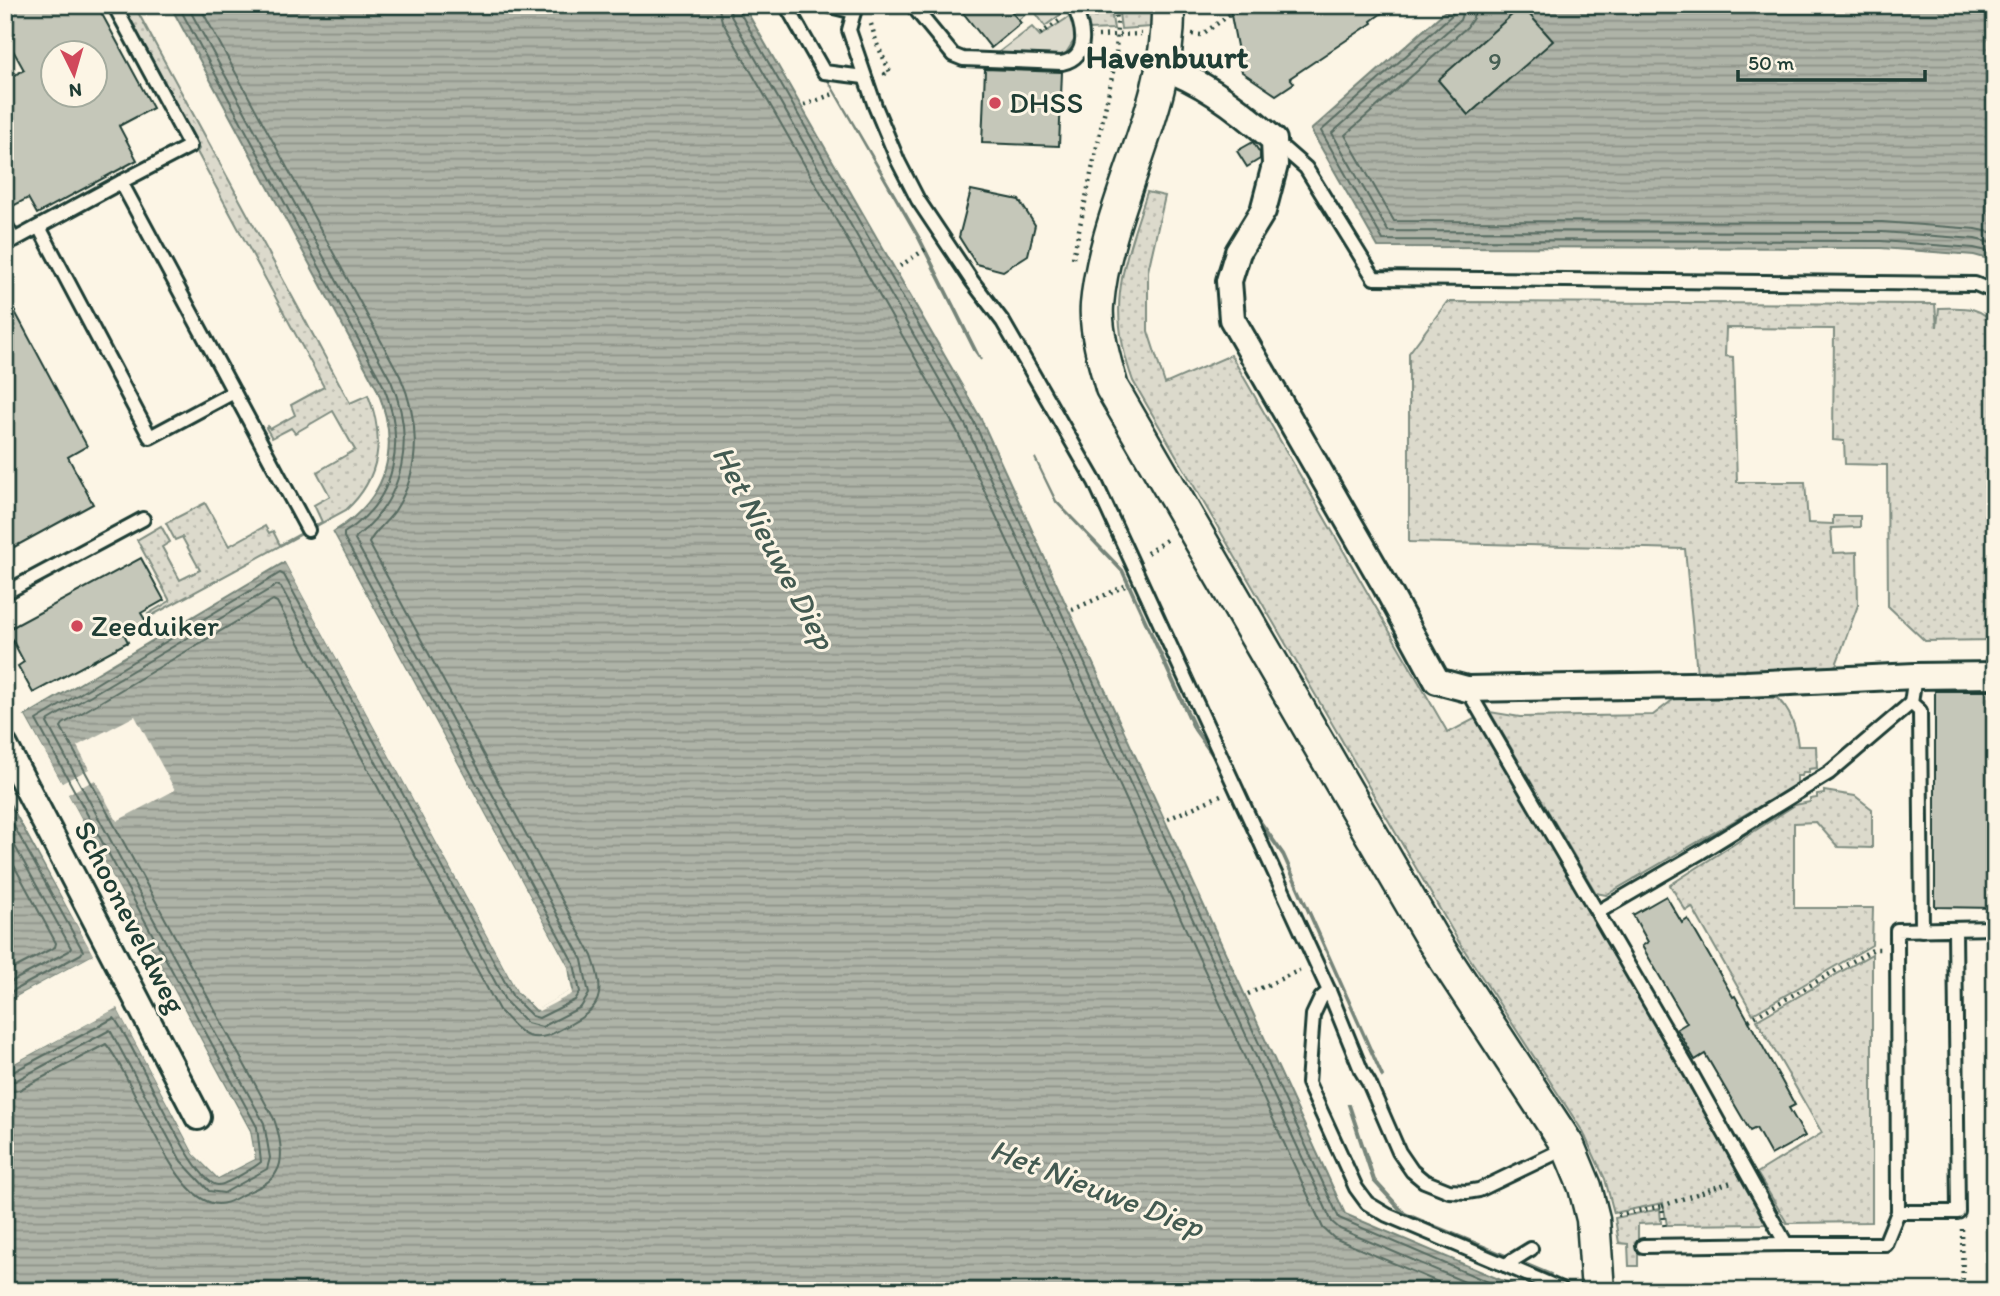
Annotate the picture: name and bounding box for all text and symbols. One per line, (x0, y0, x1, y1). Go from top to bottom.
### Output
north arrow (38, 38, 108, 108)
district label: Havenbuurt (1086, 38, 1248, 76)
scale bar (1738, 38, 1925, 82)
house number: 9 (1488, 45, 1502, 77)
text: 50 m (1748, 50, 1795, 75)
text: N (68, 78, 83, 102)
place label: DHSS (1009, 84, 1083, 121)
marker: DHSS (987, 95, 1003, 111)
water label: Het Nieuwe Diep (704, 439, 844, 656)
place label: Zeeduiker (91, 607, 219, 644)
marker: Zeeduiker (69, 618, 85, 634)
street label: Schooneveldweg (66, 814, 195, 1020)
water label: Het Nieuwe Diep (985, 1130, 1210, 1246)

